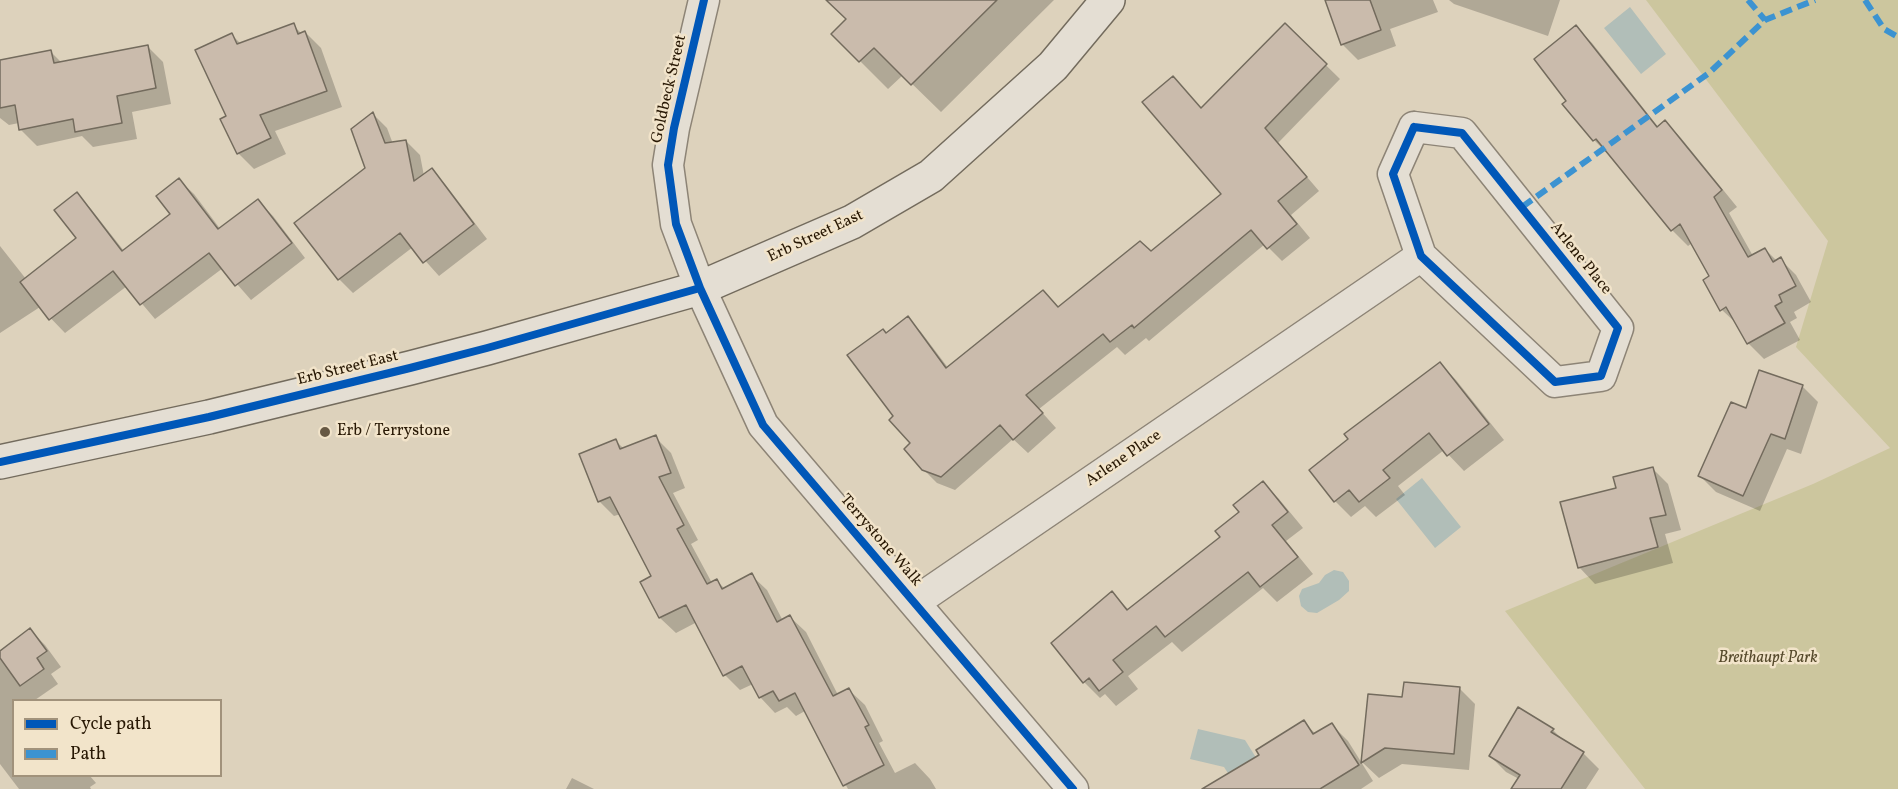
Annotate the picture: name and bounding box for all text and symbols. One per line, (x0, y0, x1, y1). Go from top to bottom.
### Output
street label: Goldbeck Street (648, 33, 692, 145)
street label: Erb Street East (765, 206, 867, 268)
street label: Arlene Place (1545, 219, 1615, 299)
street label: Erb Street East (295, 347, 401, 391)
place label: Erb / Terrystone (337, 422, 450, 442)
marker: Erb / Terrystone (318, 425, 332, 439)
street label: Arlene Place (1082, 427, 1166, 491)
street label: Terrystone Walk (835, 491, 925, 591)
park label: Breithaupt Park (1718, 649, 1818, 669)
legend (12, 699, 222, 777)
text: Cycle path (70, 712, 152, 737)
text: Path (70, 742, 106, 767)

